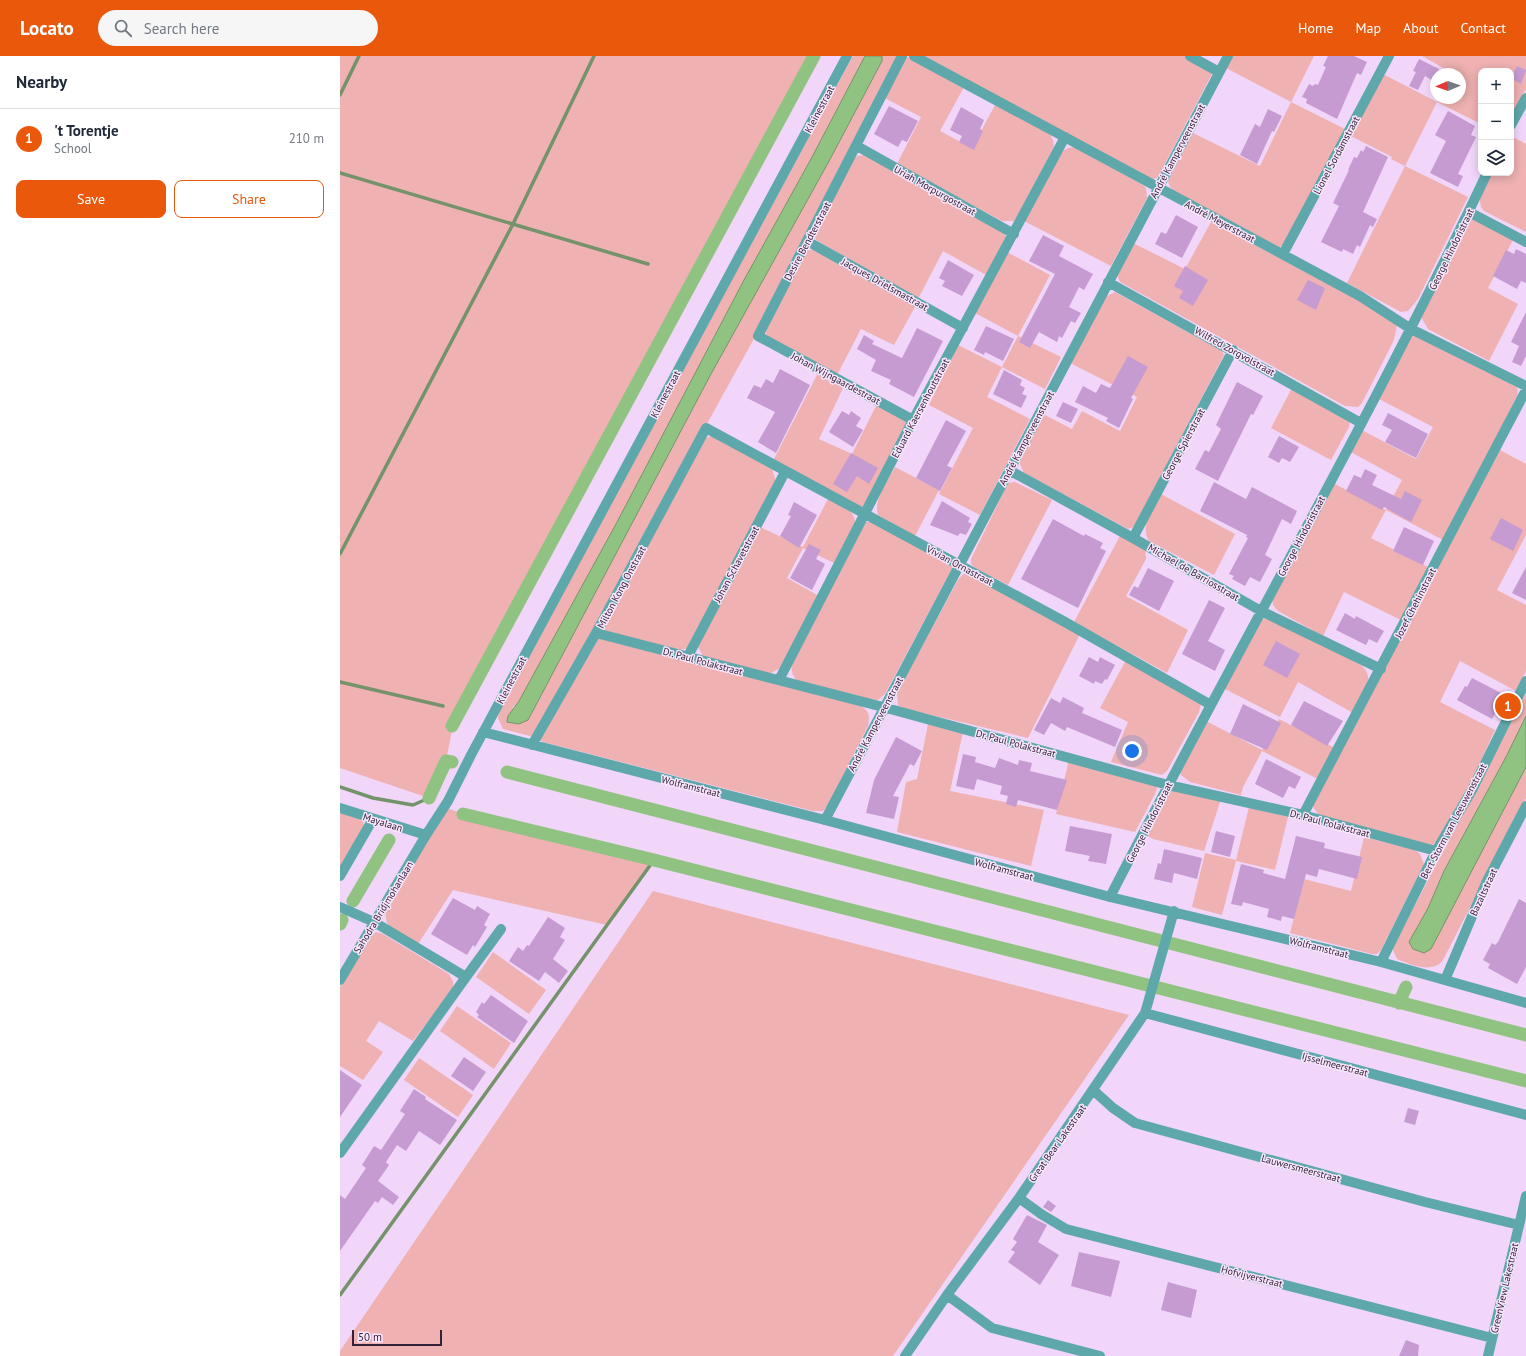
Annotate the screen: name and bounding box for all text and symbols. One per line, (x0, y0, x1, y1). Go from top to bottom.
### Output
search box (98, 10, 378, 46)
text: Locato (20, 16, 74, 40)
icon: search (112, 17, 134, 39)
text: Search here (144, 19, 219, 38)
text: Home (1298, 19, 1333, 37)
text: Map (1355, 19, 1381, 37)
text: About (1403, 19, 1439, 37)
text: Contact (1461, 19, 1506, 37)
north arrow (1430, 68, 1466, 104)
map controls (1478, 68, 1514, 176)
button: + (1478, 68, 1514, 104)
text: Nearby (16, 71, 67, 93)
street label: Kleinestraat (802, 83, 838, 135)
street label: André Kamperveenstraat (1147, 101, 1208, 201)
button: − (1478, 104, 1514, 140)
street label: Lionel Sordamstraat (1310, 114, 1363, 196)
text: 't Torentje (54, 121, 119, 140)
text: 1 (25, 130, 33, 147)
text: 210 m (289, 130, 324, 147)
text: School (54, 140, 92, 157)
button: layers (1478, 140, 1514, 176)
street label: Uriah Morpurgostraat (892, 163, 978, 219)
button: Save (16, 180, 166, 218)
button: Share (174, 180, 324, 218)
street label: André Meyerstraat (1182, 197, 1258, 246)
street label: Desire Bendterstraat (781, 199, 834, 283)
street label: George Hindoristraat (1426, 206, 1477, 292)
street label: Jacques Drielsmastraat (838, 255, 931, 314)
street label: Wilfred Zorgvolstraat (1192, 324, 1278, 379)
street label: Johan Wijngaardestraat (788, 349, 883, 408)
street label: Eduard Kaersenhoutstraat (889, 356, 952, 460)
street label: Kleinestraat (648, 368, 684, 420)
street label: André Kamperveenstraat (996, 388, 1057, 488)
street label: George Spierstraat (1159, 406, 1208, 482)
street label: George Hindoristraat (1275, 493, 1328, 579)
street label: Johan Schavetstraat (710, 523, 762, 606)
street label: Michael de Barriosstraat (1146, 541, 1242, 604)
street label: Vivian Ornastraat (923, 542, 996, 589)
street label: Milton Kong Onstraat (594, 543, 649, 631)
street label: Jozef Chehinstraat (1392, 565, 1439, 642)
street label: Dr. Paul Polakstraat (662, 645, 745, 679)
street label: Kleinestraat (494, 654, 530, 706)
street label: André Kamperveenstraat (845, 674, 906, 774)
pin: 1 (1495, 691, 1521, 721)
street label: Dr. Paul Polakstraat (975, 727, 1058, 761)
your location (1122, 741, 1142, 761)
street label: Bert Storm van Leeuwenstraat (1417, 761, 1490, 881)
street label: Wolframstraat (660, 773, 722, 800)
street label: George Hindoristraat (1123, 779, 1176, 865)
street label: Dr. Paul Polakstraat (1289, 807, 1372, 841)
street label: Mayalaan (361, 810, 404, 835)
street label: Wolframstraat (973, 855, 1035, 884)
street label: Sahodra Bridjmohanlaan (351, 859, 416, 956)
street label: Bazaltstraat (1467, 866, 1500, 918)
street label: Wolframstraat (1288, 934, 1350, 961)
street label: Ijsselmeerstraat (1300, 1049, 1370, 1080)
street label: Great Bear Lakestraat (1026, 1102, 1089, 1185)
street label: Lauwersmeerstraat (1260, 1152, 1342, 1185)
street label: GreenView Lakestraat (1488, 1241, 1521, 1334)
street label: Hofvijverstraat (1220, 1263, 1285, 1291)
scale bar (352, 1328, 442, 1347)
text: 50 m (358, 1330, 382, 1344)

